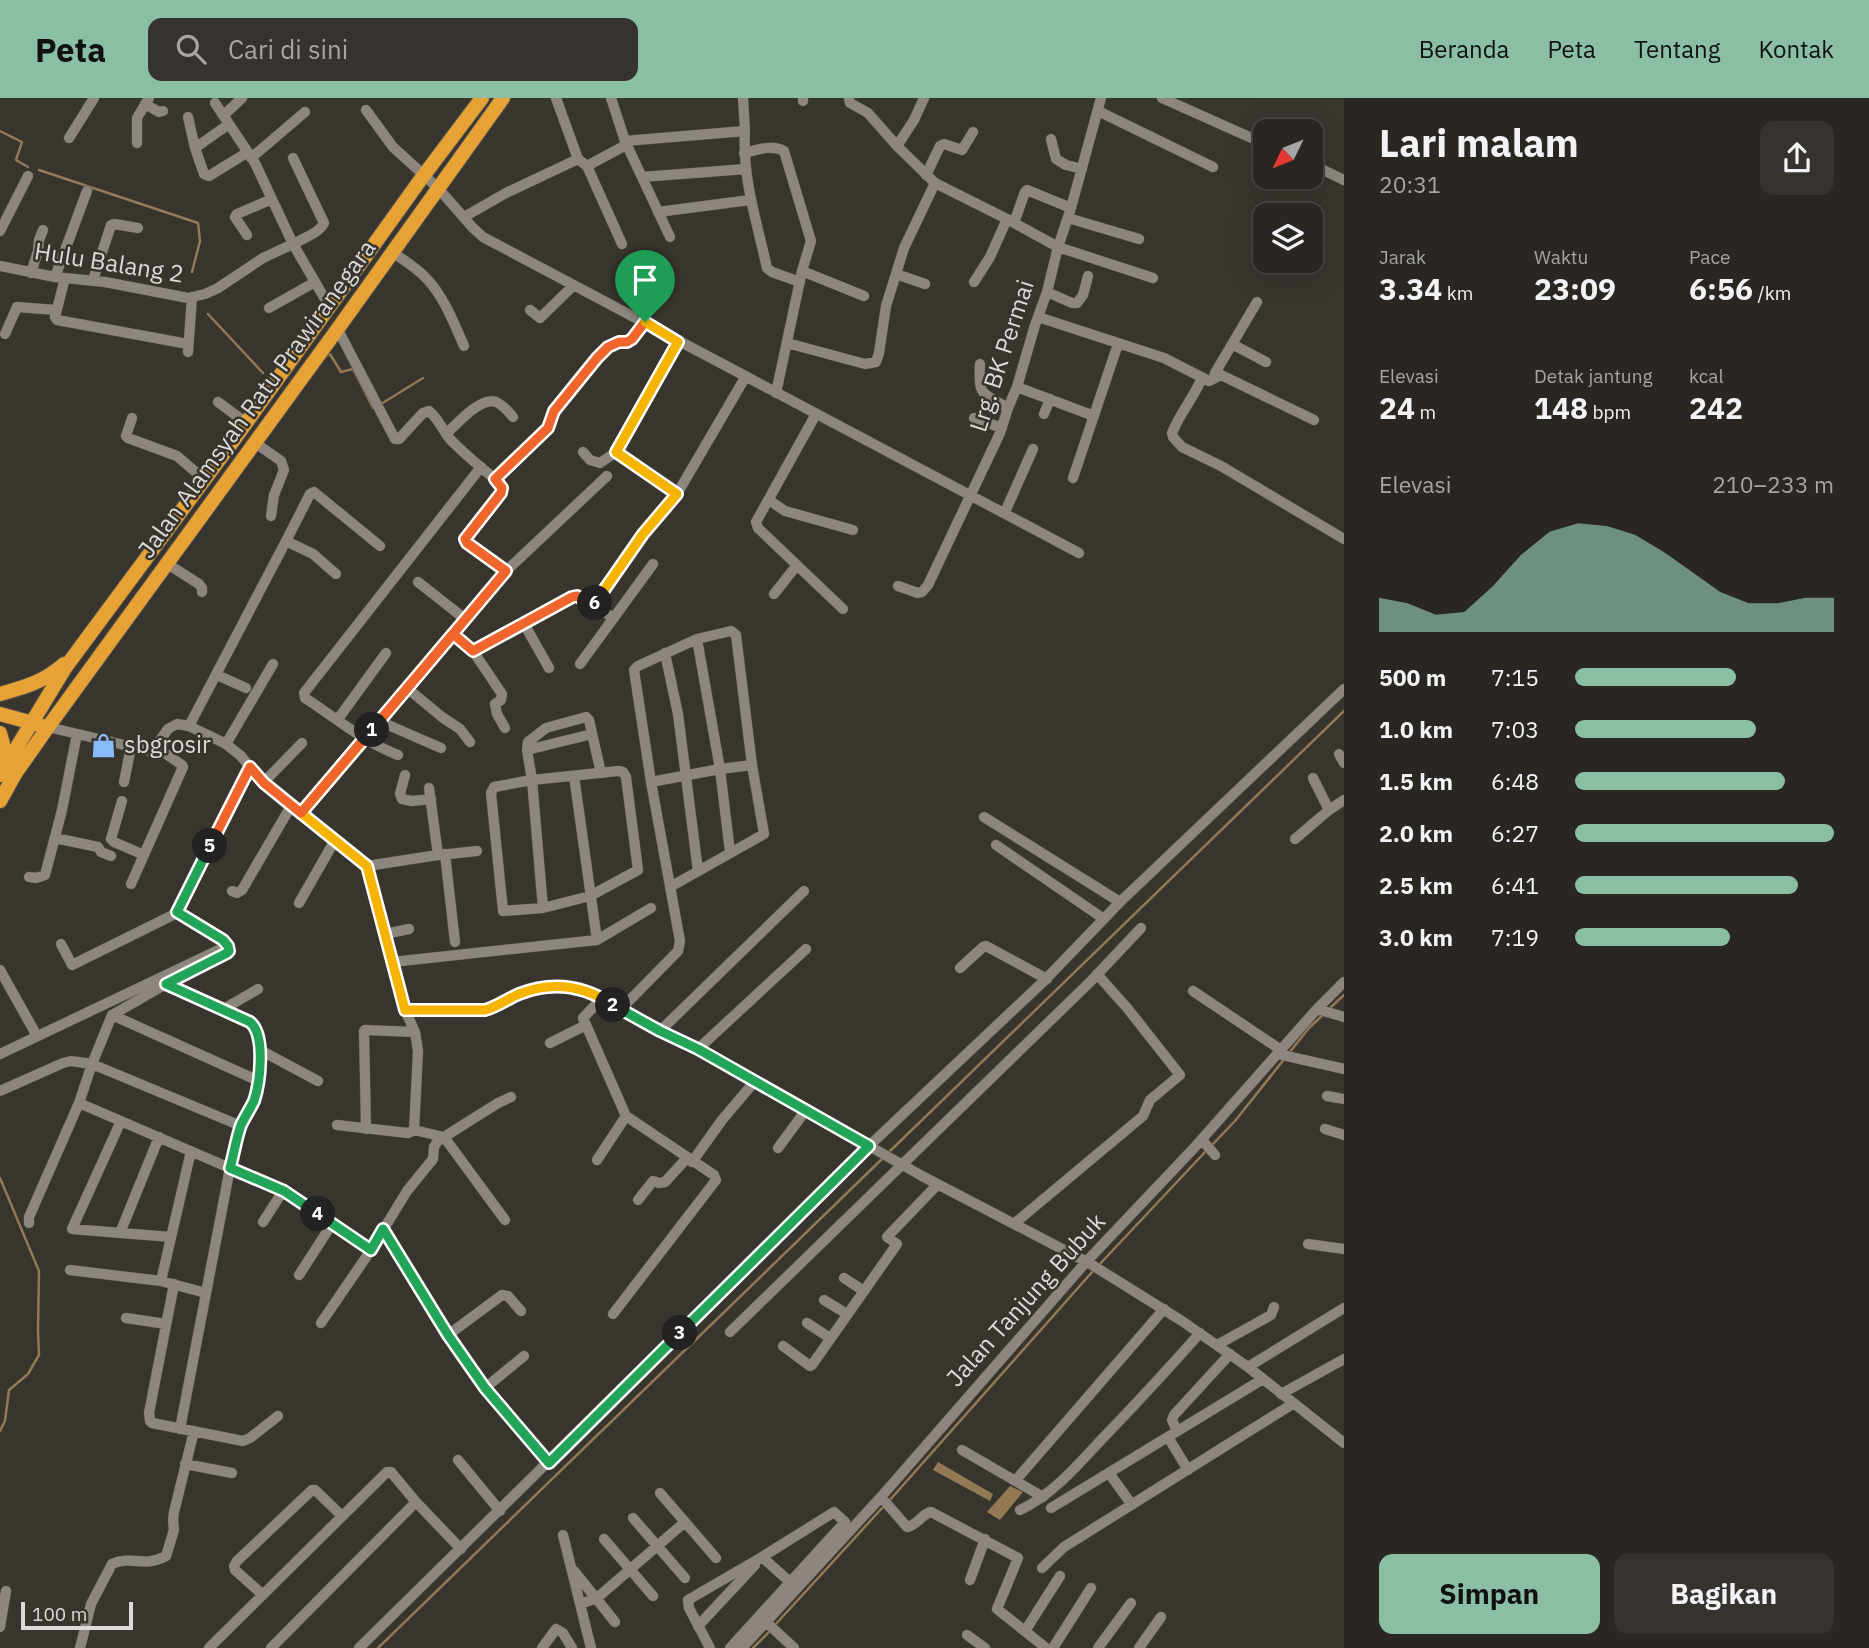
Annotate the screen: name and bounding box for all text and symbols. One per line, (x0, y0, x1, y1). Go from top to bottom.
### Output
search box (148, 18, 638, 81)
text: Peta (35, 28, 106, 71)
icon: search (172, 30, 210, 68)
text: Cari di sini (228, 32, 348, 66)
text: Beranda (1419, 33, 1509, 65)
text: Peta (1547, 33, 1596, 65)
text: Tentang (1634, 33, 1720, 65)
text: Kontak (1758, 33, 1834, 65)
text: Lari malam (1379, 118, 1579, 167)
north arrow (1253, 119, 1323, 189)
map controls (1253, 119, 1323, 273)
button: share (1760, 121, 1834, 195)
text: 20:31 (1379, 169, 1441, 199)
button: layers (1253, 203, 1323, 273)
street label: Jalan Alamsyah Ratu Prawiranegara (130, 233, 383, 564)
street label: Hulu Balang 2 (32, 234, 186, 290)
text: Jarak (1379, 245, 1426, 269)
text: Waktu (1534, 245, 1588, 269)
text: Pace (1689, 245, 1730, 269)
pin (615, 250, 675, 322)
icon: arrive (626, 261, 664, 299)
text: 3.34 (1379, 269, 1442, 308)
text: 23:09 (1534, 269, 1616, 308)
text: 6:56 (1689, 269, 1753, 308)
street label: Lrg. BK Permai (961, 276, 1041, 436)
text: km (1442, 281, 1473, 305)
text: /km (1753, 281, 1791, 305)
text: Elevasi (1379, 364, 1439, 388)
text: Detak jantung (1534, 364, 1652, 388)
text: kcal (1689, 364, 1724, 388)
text: 24 (1379, 388, 1415, 427)
text: 148 (1534, 388, 1588, 427)
text: 242 (1689, 388, 1743, 427)
text: m (1415, 400, 1436, 424)
text: bpm (1588, 400, 1631, 424)
text: Elevasi (1379, 469, 1451, 499)
text: 210–233 m (1712, 469, 1834, 499)
pin: 6 (578, 586, 612, 620)
text: 6 (589, 590, 600, 614)
text: 500 m (1379, 662, 1446, 692)
text: 7:15 (1491, 662, 1539, 692)
pin: 1 (354, 712, 390, 748)
text: 1.0 km (1379, 714, 1453, 744)
text: 7:03 (1491, 714, 1539, 744)
text: 1 (366, 717, 377, 741)
place label: sbgrosir (124, 728, 211, 760)
shop icon: sbgrosir (90, 731, 118, 759)
text: 1.5 km (1379, 766, 1453, 796)
text: 6:48 (1491, 766, 1539, 796)
text: 2.0 km (1379, 818, 1453, 848)
text: 6:27 (1491, 818, 1539, 848)
pin: 5 (192, 828, 228, 864)
text: 5 (204, 833, 215, 857)
text: 2.5 km (1379, 870, 1453, 900)
text: 6:41 (1491, 870, 1539, 900)
text: 3.0 km (1379, 922, 1453, 952)
text: 7:19 (1491, 922, 1539, 952)
pin: 2 (596, 988, 630, 1023)
text: 2 (607, 992, 618, 1016)
pin: 4 (300, 1196, 336, 1232)
text: 4 (312, 1201, 323, 1225)
street label: Jalan Tanjung Bubuk (939, 1205, 1112, 1393)
pin: 3 (662, 1316, 698, 1350)
text: 3 (674, 1320, 685, 1344)
button: Simpan (1379, 1554, 1600, 1634)
button: Bagikan (1614, 1554, 1834, 1634)
scale bar (21, 1599, 133, 1631)
text: 100 m (32, 1602, 87, 1626)

